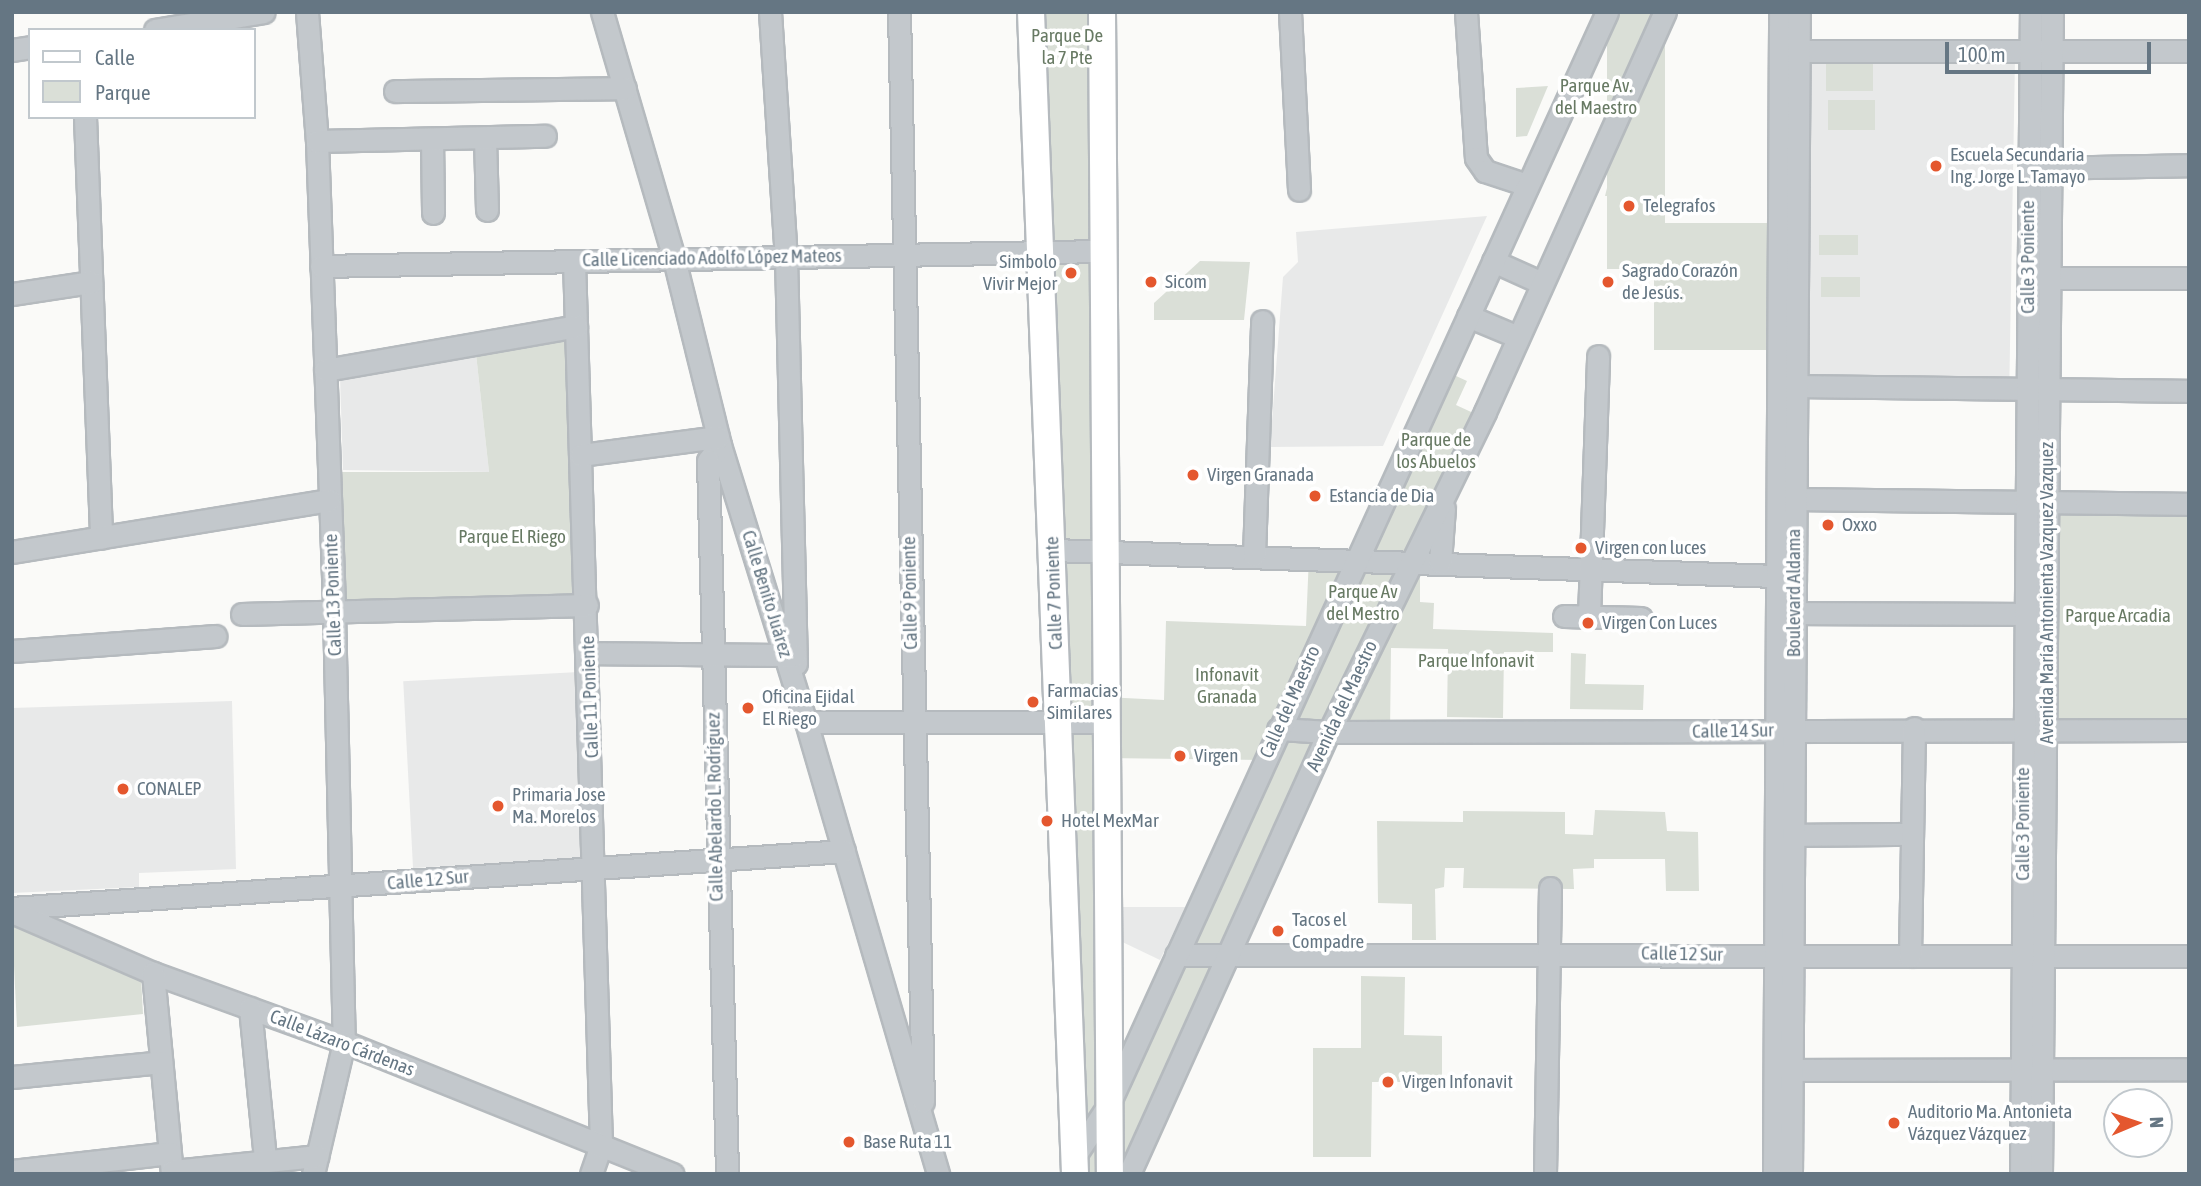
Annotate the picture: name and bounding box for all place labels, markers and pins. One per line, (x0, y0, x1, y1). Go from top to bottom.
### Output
place label: Escuela Secundaria Ing. Jorge L. Tamayo (1950, 144, 2086, 188)
marker: Escuela Secundaria Ing. Jorge L. Tamayo (1928, 158, 1944, 174)
place label: Telegrafos (1643, 195, 1715, 217)
marker: Telegrafos (1621, 198, 1637, 214)
place label: Simbolo Vivir Mejor (983, 251, 1057, 295)
place label: Sagrado Corazón de Jesús. (1622, 260, 1738, 304)
marker: Simbolo Vivir Mejor (1063, 265, 1079, 281)
place label: Sicom (1165, 271, 1207, 293)
marker: Sicom (1143, 274, 1159, 290)
marker: Sagrado Corazón de Jesús. (1600, 274, 1616, 290)
place label: Virgen Granada (1207, 464, 1314, 486)
marker: Virgen Granada (1185, 467, 1201, 483)
place label: Estancia de Dia (1329, 485, 1434, 507)
marker: Estancia de Dia (1307, 488, 1323, 504)
place label: Oxxo (1842, 514, 1877, 536)
marker: Oxxo (1820, 517, 1836, 533)
place label: Virgen con luces (1595, 537, 1706, 559)
marker: Virgen con luces (1573, 540, 1589, 556)
place label: Virgen Con Luces (1602, 612, 1717, 634)
marker: Virgen Con Luces (1580, 615, 1596, 631)
place label: Farmacias Similares (1047, 680, 1118, 724)
place label: Oficina Ejidal El Riego (762, 686, 854, 730)
marker: Farmacias Similares (1025, 694, 1041, 710)
marker: Oficina Ejidal El Riego (740, 700, 756, 716)
place label: Virgen (1194, 745, 1238, 767)
marker: Virgen (1172, 748, 1188, 764)
place label: CONALEP (137, 778, 202, 800)
marker: CONALEP (115, 781, 131, 797)
place label: Primaria Jose Ma. Morelos (512, 784, 606, 828)
marker: Primaria Jose Ma. Morelos (490, 798, 506, 814)
place label: Hotel MexMar (1061, 810, 1159, 832)
marker: Hotel MexMar (1039, 813, 1055, 829)
place label: Tacos el Compadre (1292, 909, 1364, 953)
marker: Tacos el Compadre (1270, 923, 1286, 939)
place label: Virgen Infonavit (1402, 1071, 1513, 1093)
marker: Virgen Infonavit (1380, 1074, 1396, 1090)
place label: Auditorio Ma. Antonieta Vázquez Vázquez (1908, 1101, 2072, 1145)
marker: Auditorio Ma. Antonieta Vázquez Vázquez (1886, 1115, 1902, 1131)
place label: Base Ruta 11 (863, 1131, 952, 1153)
marker: Base Ruta 11 (841, 1134, 857, 1150)

